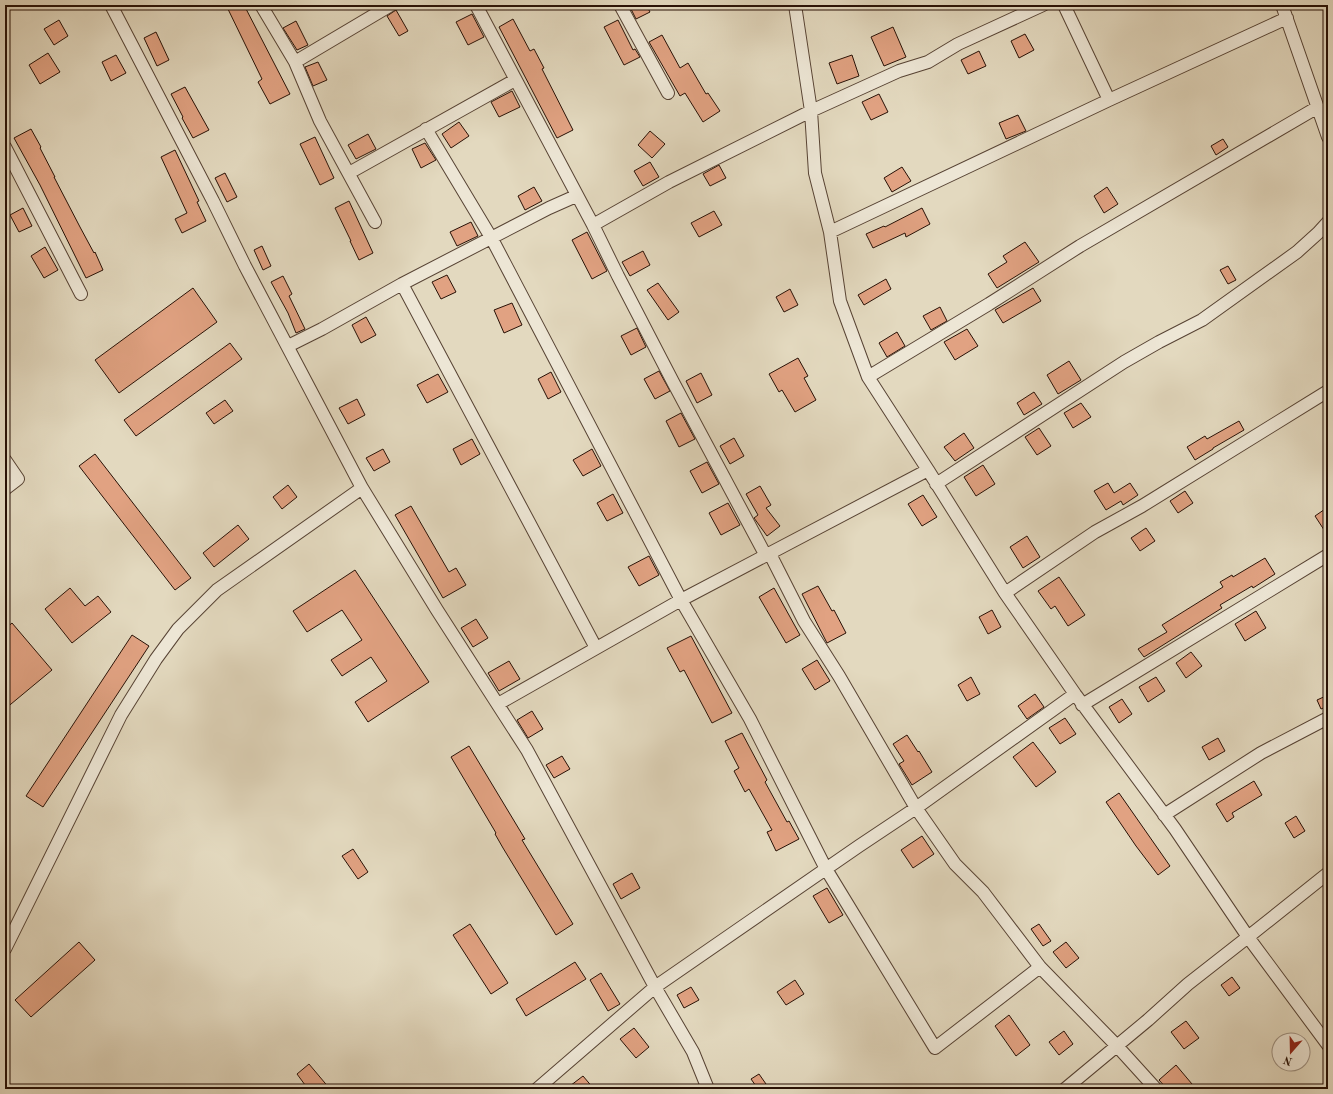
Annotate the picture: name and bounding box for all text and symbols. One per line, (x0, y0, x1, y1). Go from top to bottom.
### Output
north arrow (1271, 1032, 1311, 1072)
text: N (1282, 1053, 1294, 1067)

